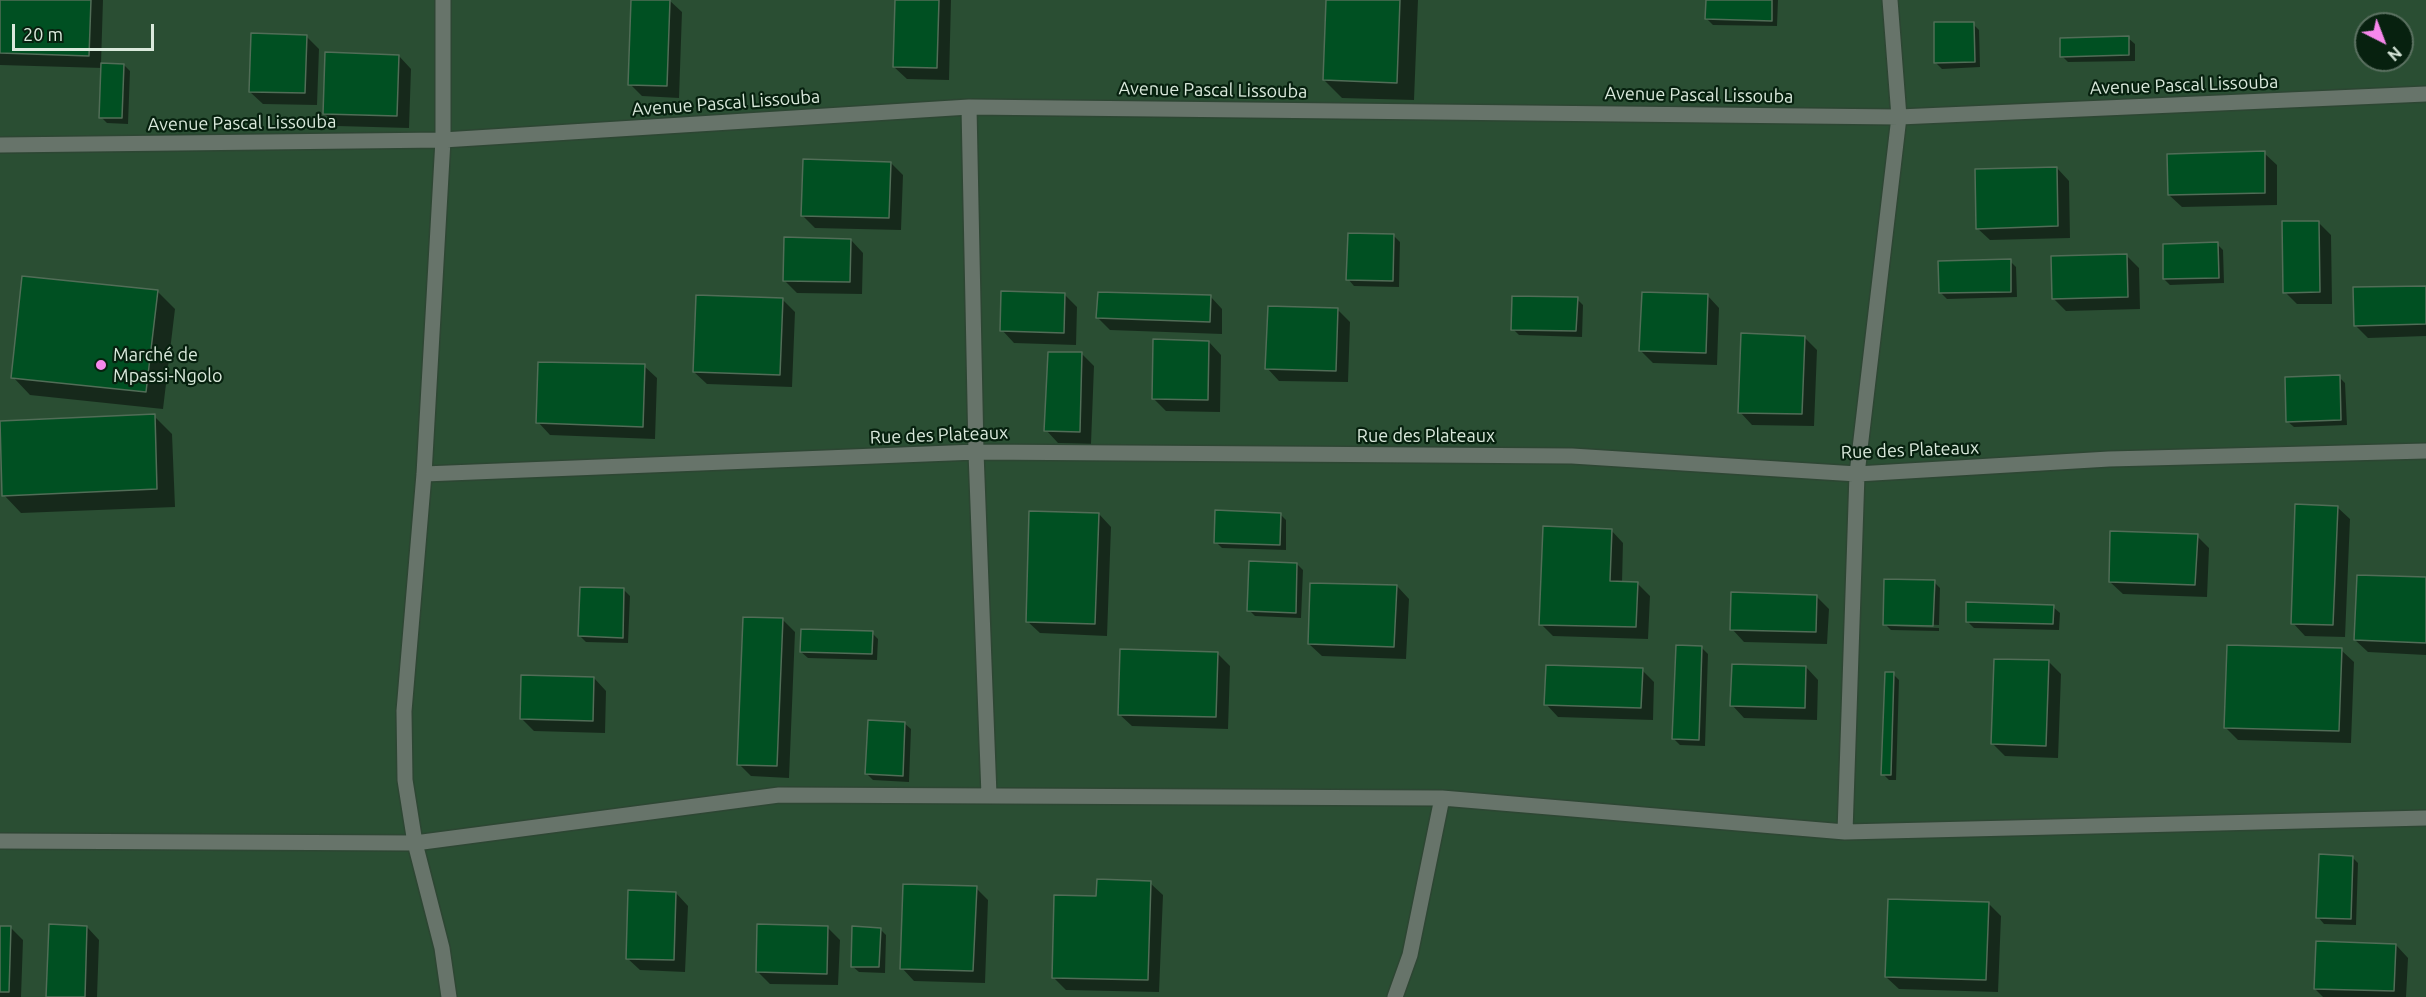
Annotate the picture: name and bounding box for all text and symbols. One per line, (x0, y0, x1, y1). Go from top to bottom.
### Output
scale bar (15, 12, 158, 50)
north arrow (2354, 12, 2414, 72)
text: 20 m (23, 24, 63, 44)
text: N (2384, 43, 2405, 65)
street label: Avenue Pascal Lissouba (2089, 71, 2279, 99)
street label: Avenue Pascal Lissouba (1119, 78, 1307, 102)
street label: Avenue Pascal Lissouba (1605, 83, 1793, 107)
street label: Avenue Pascal Lissouba (631, 86, 821, 120)
street label: Avenue Pascal Lissouba (148, 111, 336, 135)
place label: Marché de Mpassi-Ngolo (113, 344, 223, 386)
marker: Marché de Mpassi-Ngolo (94, 358, 108, 372)
street label: Rue des Plateaux (870, 422, 1008, 448)
street label: Rue des Plateaux (1357, 425, 1495, 447)
street label: Rue des Plateaux (1841, 437, 1979, 463)

